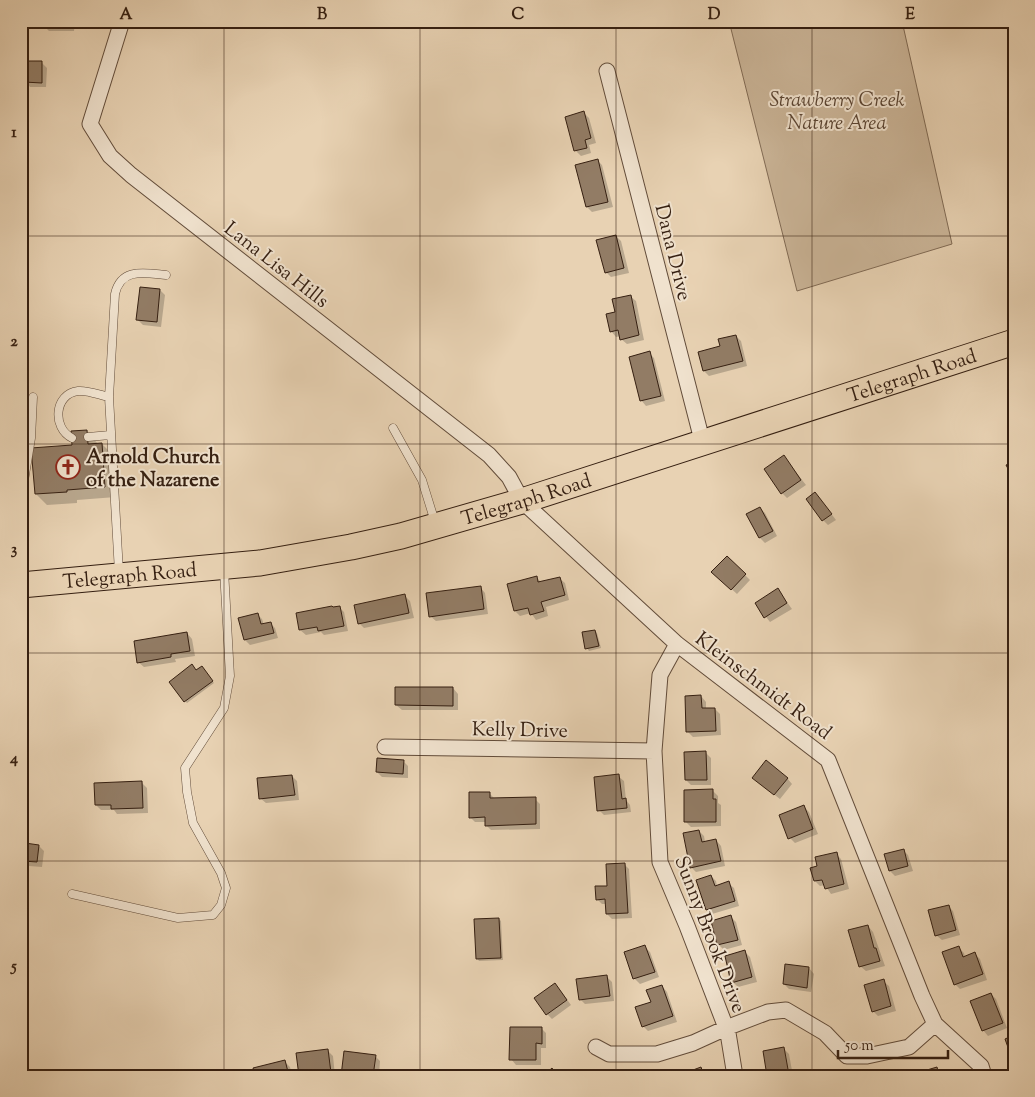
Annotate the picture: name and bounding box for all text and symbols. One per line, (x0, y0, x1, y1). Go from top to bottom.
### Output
text: A (120, 4, 133, 27)
text: B (317, 4, 327, 27)
text: C (512, 4, 525, 27)
text: D (708, 4, 721, 27)
text: E (905, 4, 915, 27)
park label: Strawberry Creek Nature Area (769, 87, 905, 139)
text: 1 (11, 122, 17, 145)
street label: Dana Drive (646, 201, 698, 304)
street label: Lana Lisa Hills (217, 216, 334, 316)
text: 2 (10, 331, 18, 354)
street label: Telegraph Road (844, 343, 981, 412)
place label: Arnold Church of the Nazarene (86, 444, 220, 496)
church icon: Arnold Church of the Nazarene (55, 454, 81, 480)
street label: Telegraph Road (458, 468, 595, 535)
text: 3 (11, 539, 18, 562)
street label: Telegraph Road (61, 557, 198, 598)
street label: Kleinschmidt Road (688, 626, 837, 748)
street label: Kelly Drive (472, 716, 568, 747)
text: 4 (9, 748, 18, 771)
street label: Sunny Brook Drive (665, 852, 752, 1018)
text: 5 (9, 956, 17, 979)
scale bar (838, 1027, 948, 1059)
text: 50 m (844, 1036, 874, 1057)

